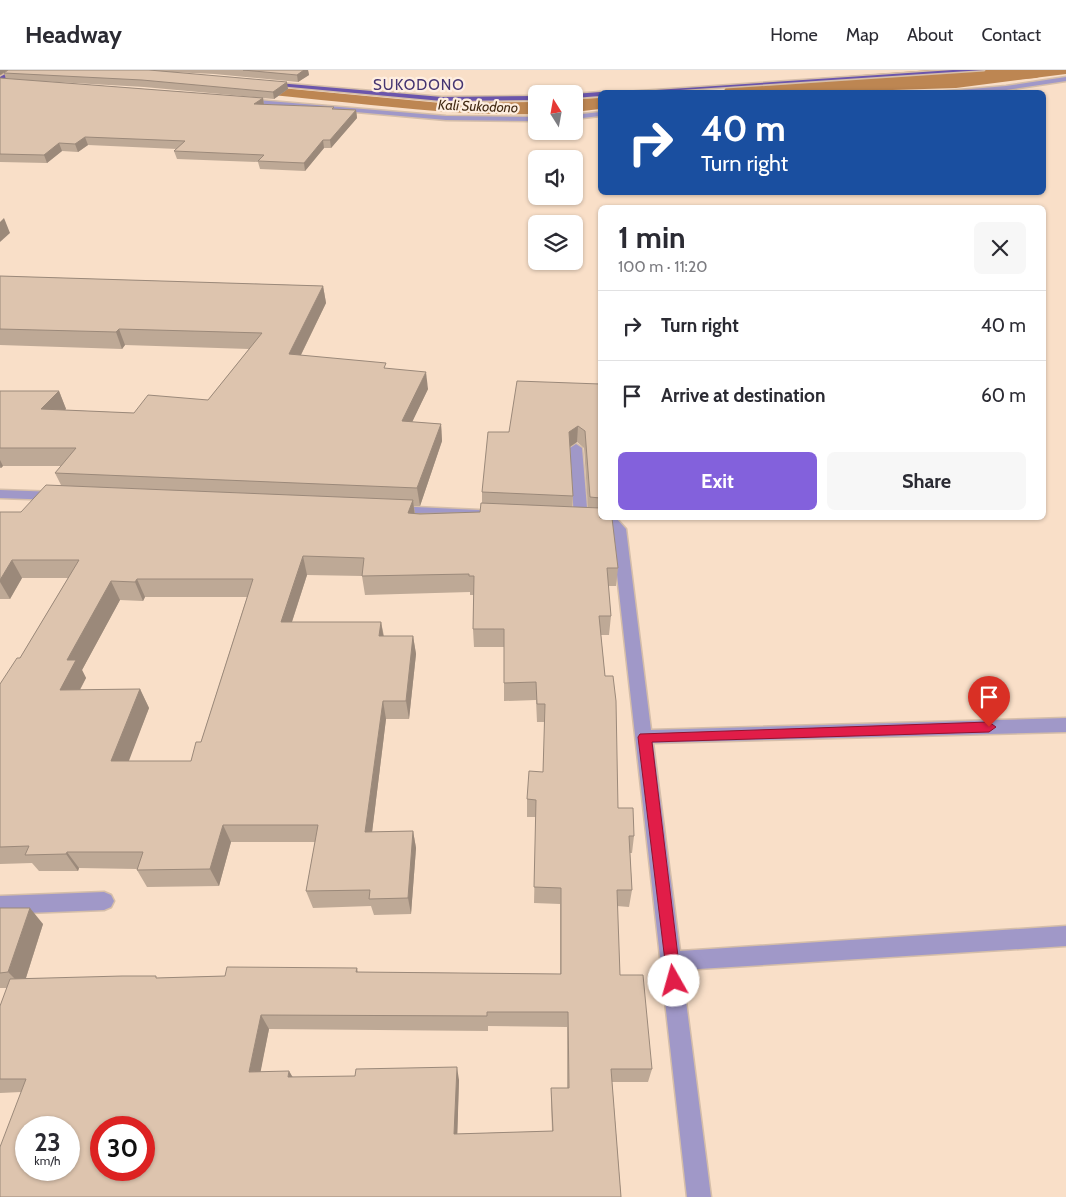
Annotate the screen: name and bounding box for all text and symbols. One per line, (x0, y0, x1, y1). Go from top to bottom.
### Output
text: Headway (25, 20, 122, 49)
text: Home (770, 24, 818, 46)
text: Map (846, 24, 879, 46)
text: About (907, 24, 953, 46)
text: Contact (981, 24, 1041, 46)
district label: SUKODONO (373, 76, 465, 94)
north arrow (528, 85, 582, 140)
map controls (528, 85, 583, 270)
water label: Kali Sukodono (438, 96, 518, 116)
text: 40 m (701, 107, 786, 150)
icon: right (618, 110, 683, 175)
button: sound (528, 150, 583, 205)
text: Turn right (701, 150, 788, 177)
button: layers (528, 215, 583, 270)
text: 1 min (618, 219, 686, 256)
button: close (974, 222, 1026, 274)
text: 100 m · 11:20 (618, 257, 708, 276)
icon: right (618, 312, 646, 340)
text: Turn right (661, 314, 739, 337)
text: 40 m (981, 314, 1026, 337)
icon: arrive (618, 382, 646, 410)
text: Arrive at destination (661, 384, 825, 407)
text: 60 m (981, 384, 1026, 407)
button: Exit (618, 452, 817, 510)
button: Share (827, 452, 1026, 510)
pin (968, 676, 1010, 727)
icon: arrive (975, 683, 1003, 711)
position arrow (647, 954, 699, 1006)
speed limit sign: 30 (90, 1116, 155, 1181)
text: 23 (34, 1127, 61, 1157)
text: km/h (34, 1153, 61, 1168)

